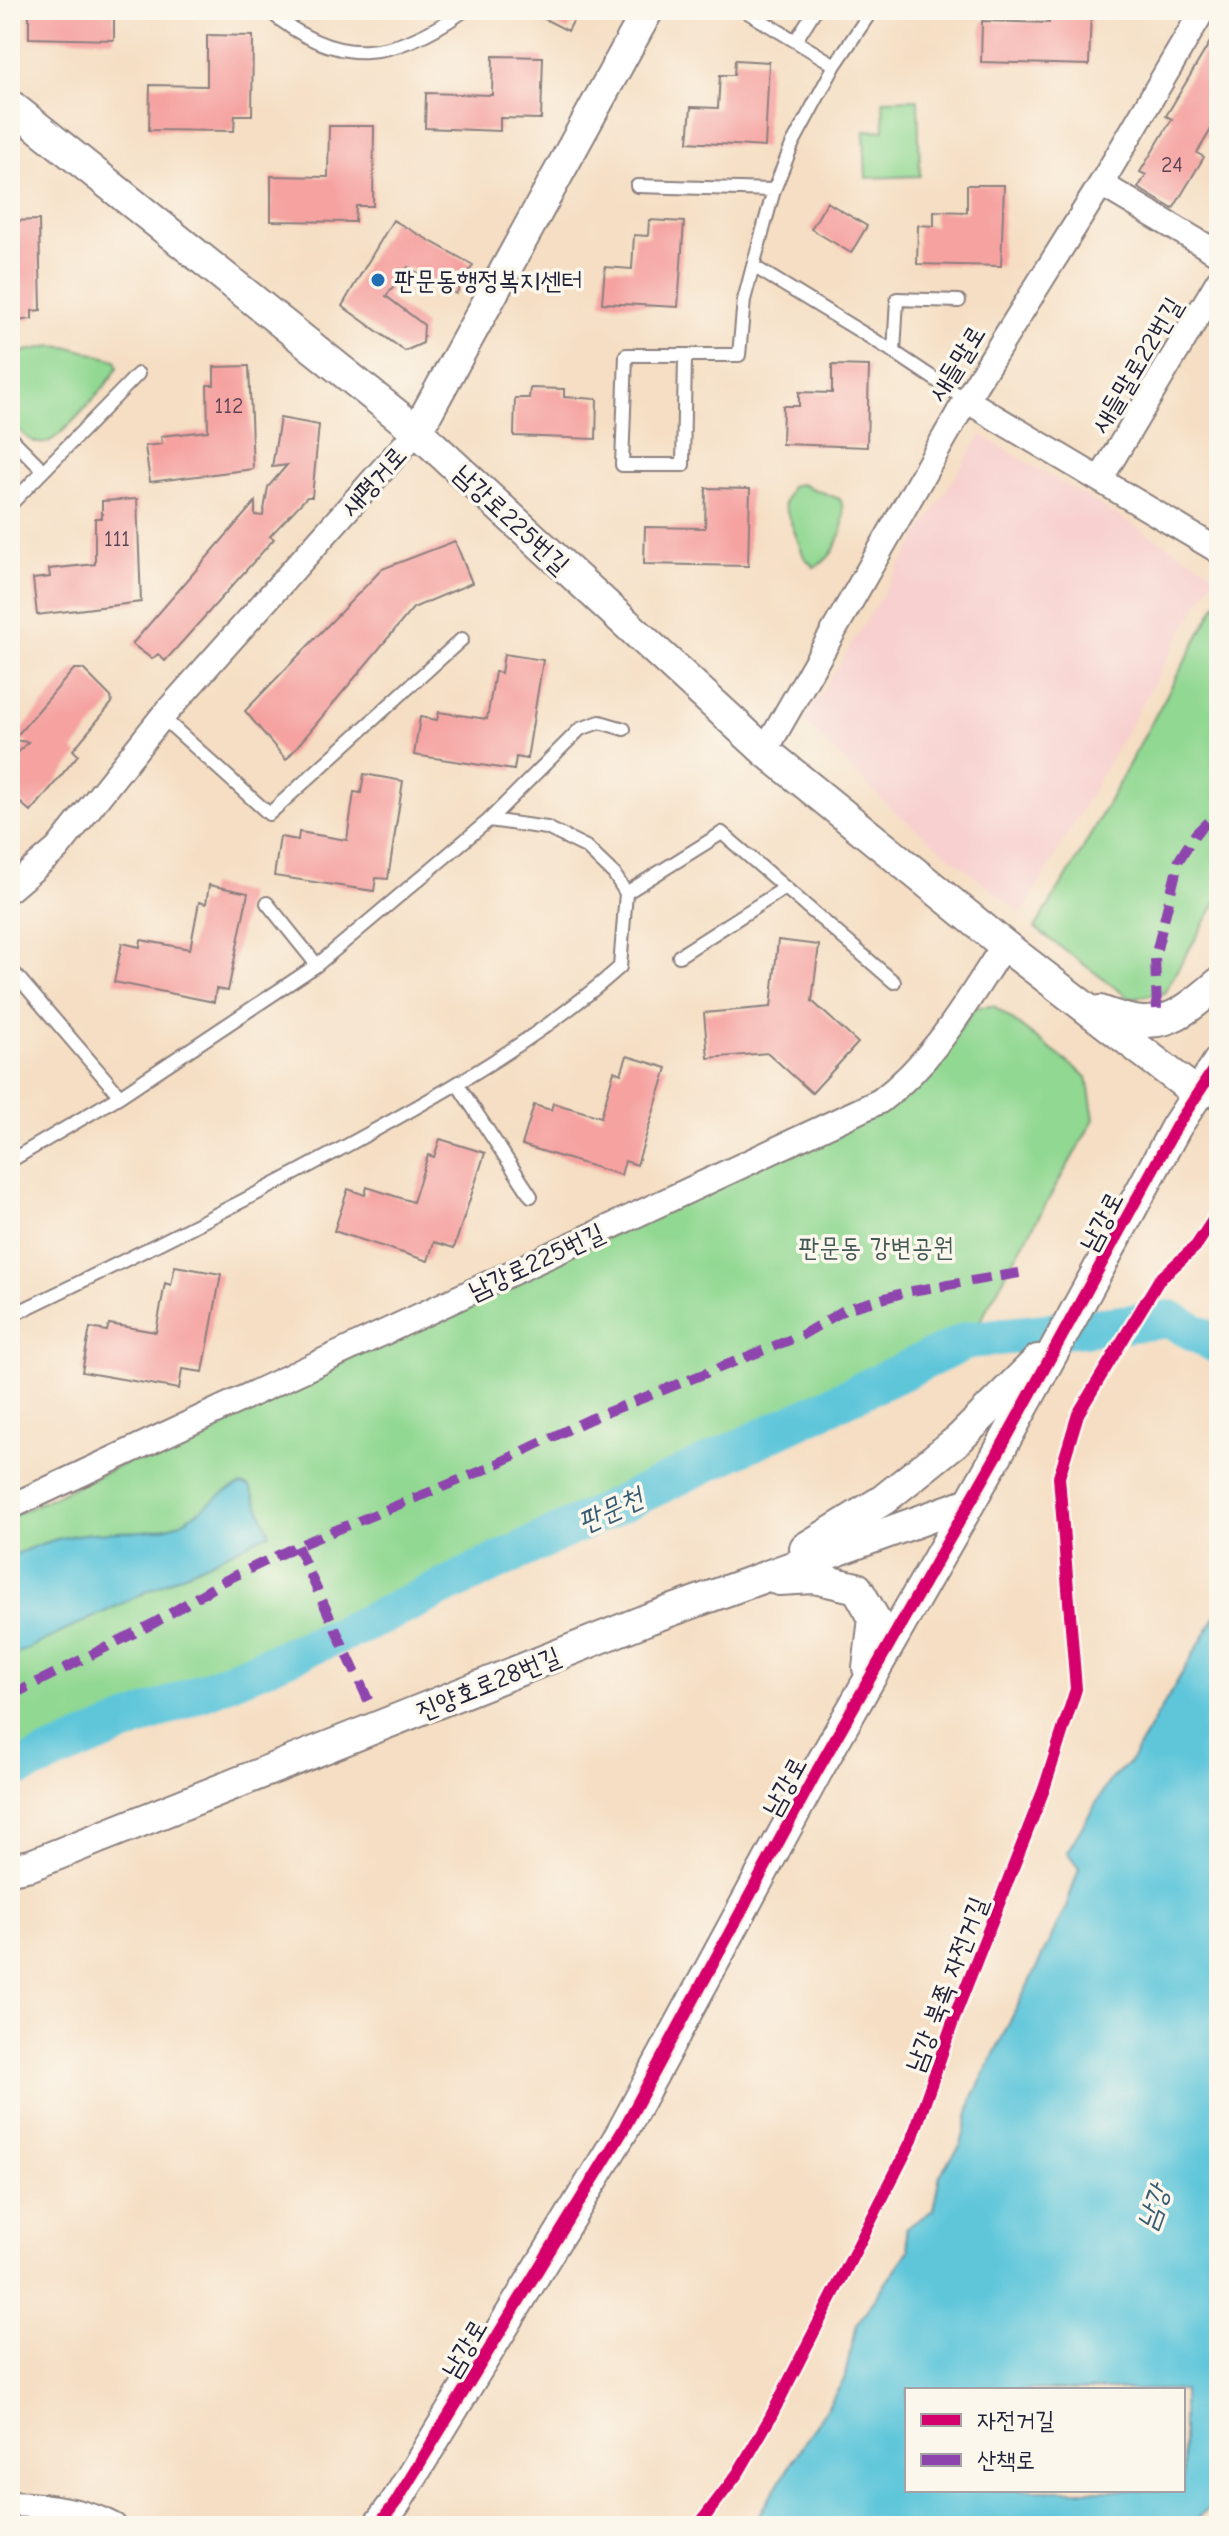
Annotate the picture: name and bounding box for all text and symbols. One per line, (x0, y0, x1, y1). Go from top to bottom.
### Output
house number: 24 (1161, 152, 1183, 178)
place label: 판문동행정복지센터 (394, 266, 582, 296)
marker: 판문동행정복지센터 (369, 271, 387, 289)
street label: 새들말로22번길 (1085, 292, 1189, 439)
street label: 새들말로 (922, 320, 992, 407)
house number: 112 (215, 393, 243, 419)
street label: 새평거로 (335, 441, 413, 523)
street label: 남강로225번길 (448, 459, 575, 581)
house number: 111 (104, 526, 130, 552)
street label: 남강로 (1074, 1187, 1130, 1256)
street label: 남강로225번길 (464, 1217, 609, 1306)
park label: 판문동 강변공원 (798, 1233, 954, 1263)
water label: 판문천 (573, 1480, 650, 1539)
street label: 진양호로28번길 (412, 1641, 565, 1726)
street label: 남강로 (757, 1752, 813, 1821)
street label: 남강 북쪽 자전거길 (900, 1893, 994, 2076)
water label: 남강 (1130, 2177, 1177, 2234)
street label: 남강로 (436, 2314, 494, 2383)
legend (905, 2388, 1185, 2492)
text: 자전거길 (977, 2406, 1054, 2434)
text: 산책로 (977, 2446, 1035, 2474)

